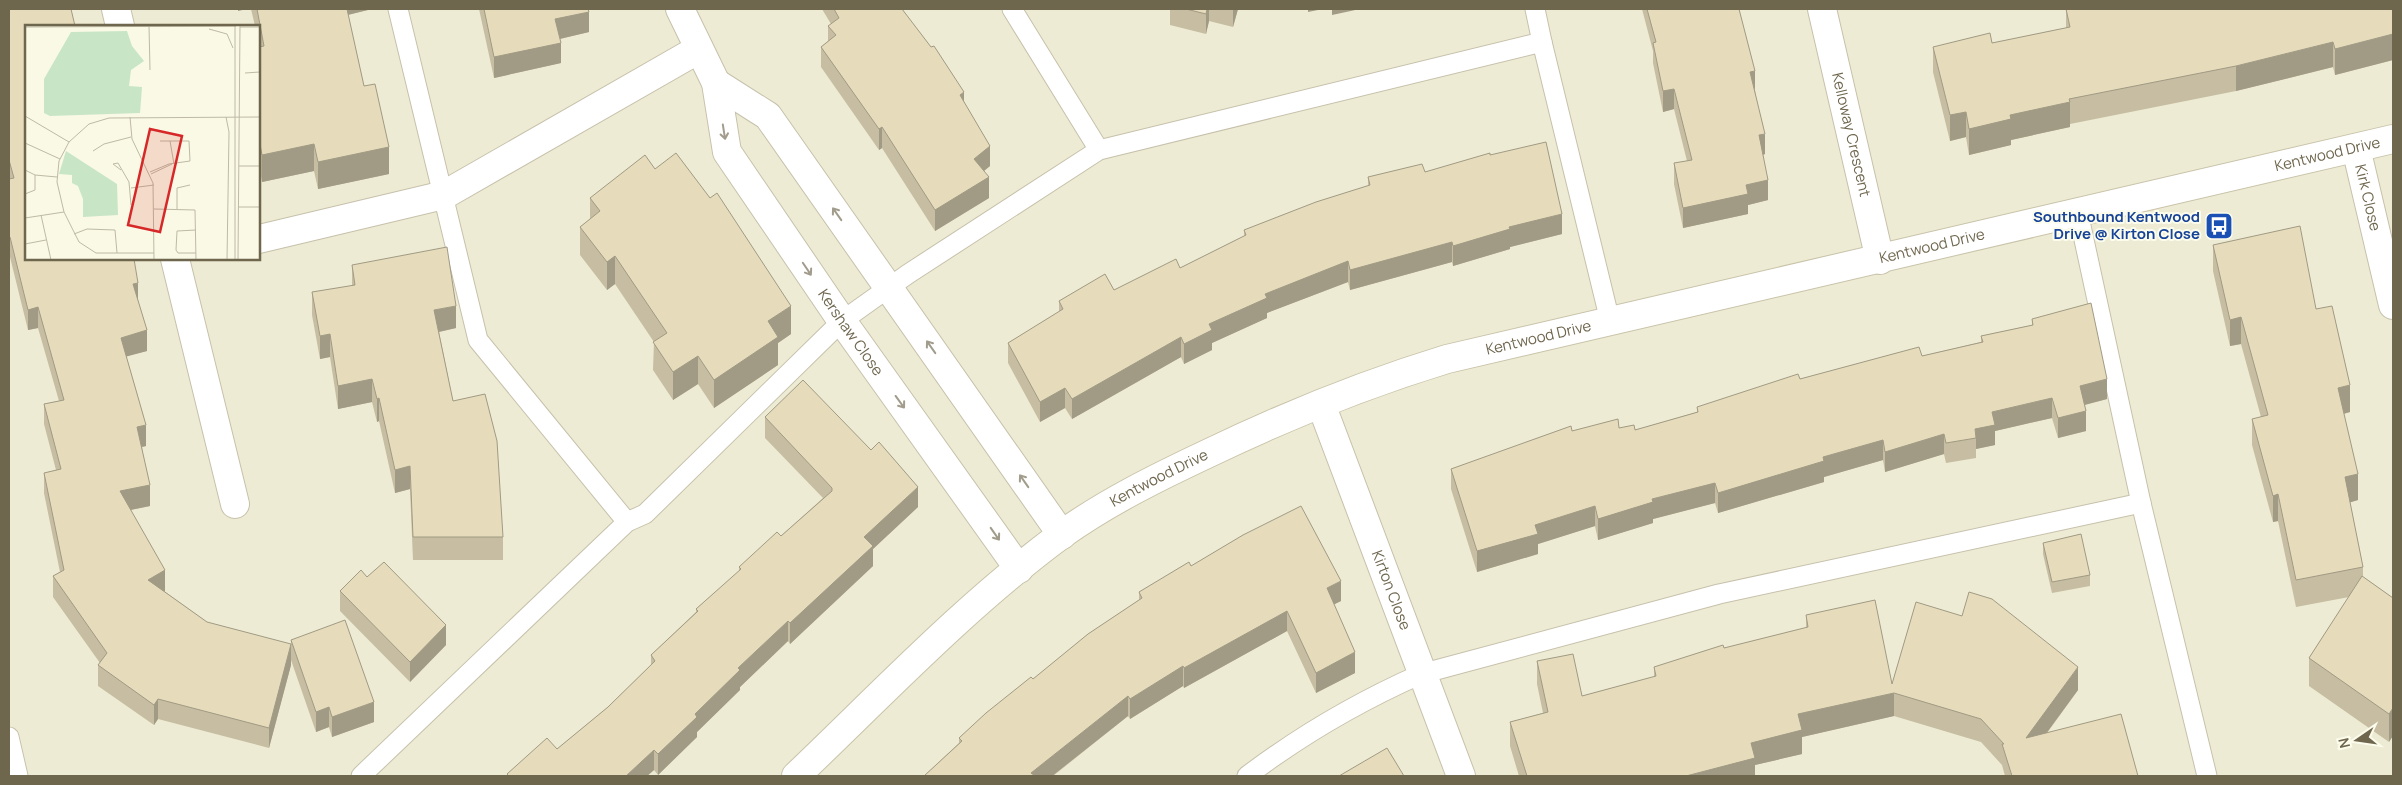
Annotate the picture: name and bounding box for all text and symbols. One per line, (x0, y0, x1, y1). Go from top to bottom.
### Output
inset map (25, 25, 260, 260)
street label: Kelloway Crescent (1827, 70, 1876, 199)
one-way arrow (719, 123, 729, 139)
street label: Kentwood Drive (2272, 131, 2382, 176)
street label: Kirk Close (2350, 162, 2386, 233)
place label: Southbound Kentwood Drive @ Kirton Close (2033, 206, 2200, 244)
one-way arrow (832, 208, 843, 221)
bus stop icon: Southbound Kentwood Drive @ Kirton Close (2204, 211, 2234, 241)
street label: Kentwood Drive (1877, 223, 1987, 268)
one-way arrow (802, 262, 812, 276)
street label: Kershaw Close (813, 285, 889, 380)
street label: Kentwood Drive (1484, 315, 1594, 360)
one-way arrow (926, 340, 936, 354)
one-way arrow (895, 395, 905, 409)
street label: Kentwood Drive (1106, 444, 1212, 512)
one-way arrow (1019, 474, 1029, 488)
one-way arrow (990, 527, 1000, 541)
street label: Kirton Close (1367, 547, 1416, 633)
north arrow (2332, 715, 2382, 765)
text: N (2333, 736, 2354, 750)

